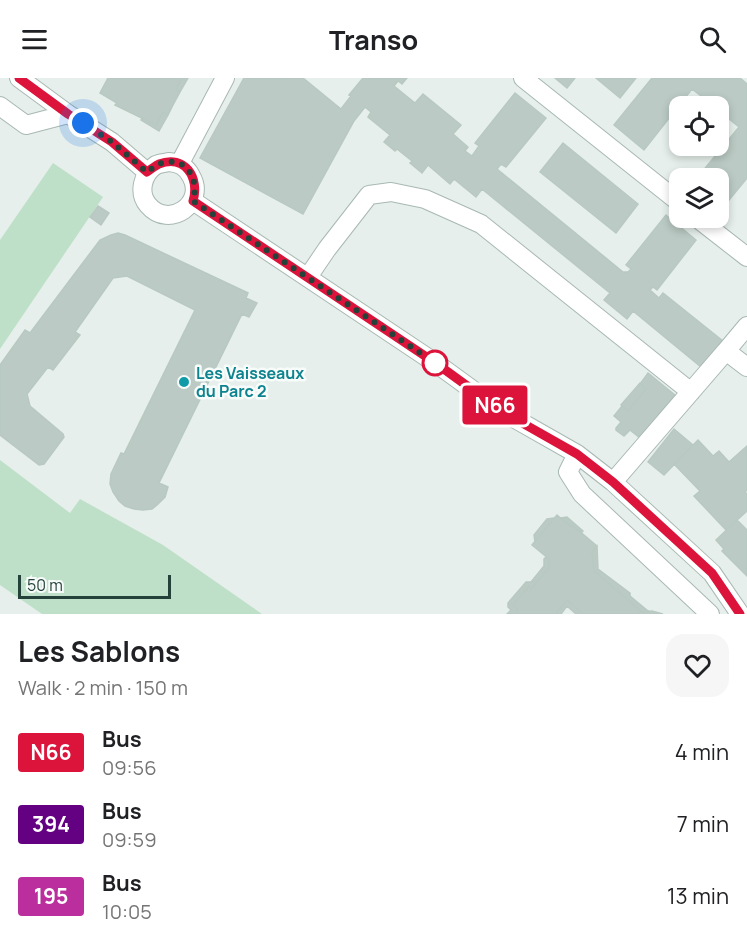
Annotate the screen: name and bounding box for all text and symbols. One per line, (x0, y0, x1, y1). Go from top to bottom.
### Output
text: Transo (329, 21, 418, 58)
icon: menu (18, 23, 51, 56)
icon: search (696, 23, 729, 56)
map controls (669, 96, 729, 228)
button: locate (669, 96, 729, 156)
your location (68, 108, 98, 138)
button: layers (669, 168, 729, 228)
unlabelled marker (422, 350, 448, 376)
place label: Les Vaisseaux du Parc 2 (196, 362, 304, 402)
marker: Les Vaisseaux du Parc 2 (177, 375, 191, 389)
line badge: N66 (460, 386, 530, 424)
text: N66 (474, 391, 516, 419)
scale bar (18, 572, 171, 600)
text: 50 m (27, 574, 63, 596)
text: Les Sablons (18, 632, 180, 670)
button: heart (666, 634, 729, 697)
text: Walk · 2 min · 150 m (18, 674, 188, 701)
text: Bus (102, 724, 142, 754)
text: 4 min (675, 737, 729, 767)
text: N66 (30, 738, 72, 766)
text: 09:56 (102, 754, 157, 781)
text: Bus (102, 796, 142, 826)
text: 7 min (677, 809, 729, 839)
text: 394 (32, 810, 70, 838)
text: 09:59 (102, 826, 157, 853)
text: Bus (102, 868, 142, 898)
text: 13 min (667, 881, 729, 911)
text: 195 (34, 882, 68, 910)
text: 10:05 (102, 898, 152, 925)

